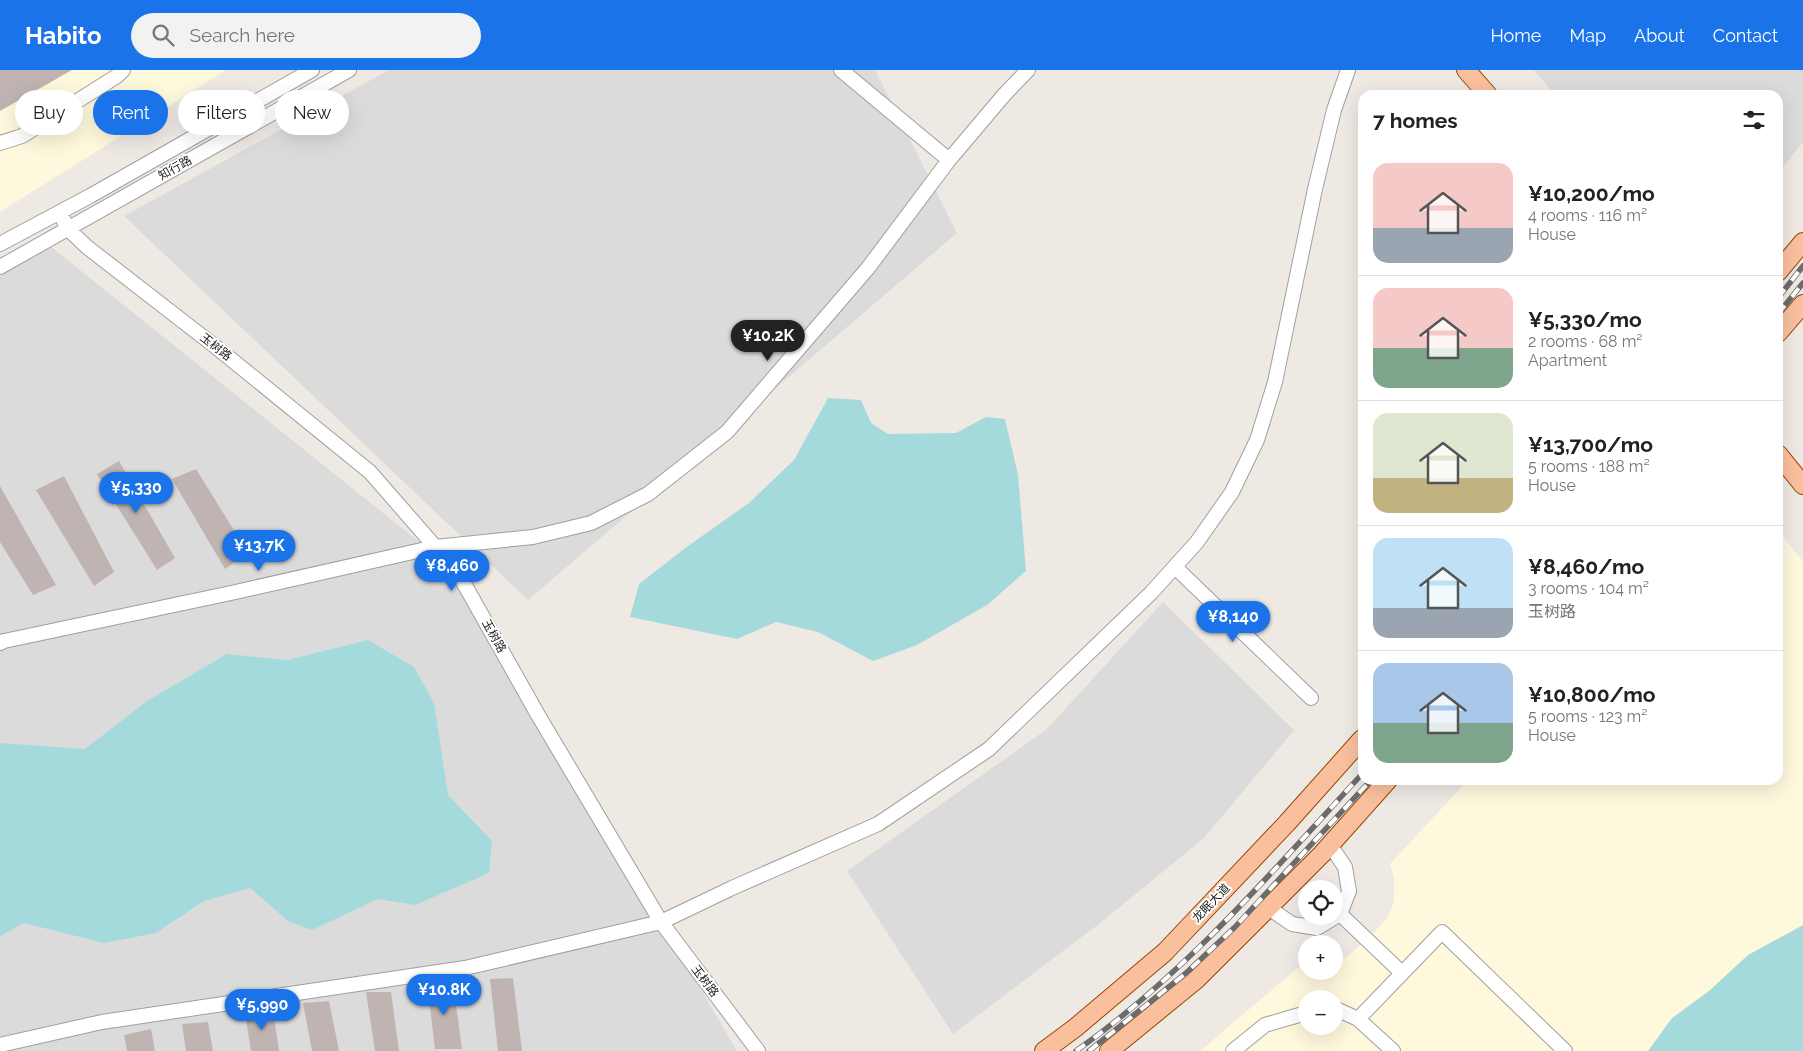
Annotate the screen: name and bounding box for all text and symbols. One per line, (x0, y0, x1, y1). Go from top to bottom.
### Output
search box (131, 13, 481, 58)
text: Habito (25, 21, 101, 50)
icon: search (149, 21, 177, 49)
text: Search here (189, 24, 295, 46)
text: Home (1490, 25, 1541, 46)
text: Map (1569, 25, 1606, 46)
text: About (1634, 25, 1685, 46)
text: Contact (1713, 25, 1778, 46)
chip: Buy (15, 90, 83, 135)
chip: Rent (93, 90, 168, 135)
chip: Filters (178, 90, 265, 135)
chip: New (275, 90, 349, 135)
icon: filters (1740, 106, 1768, 134)
text: 7 homes (1373, 108, 1458, 133)
street label: 知行路 (156, 153, 194, 183)
text: ¥10,200/mo (1528, 181, 1655, 206)
icon: home (1413, 183, 1473, 243)
text: 4 rooms · 116 m² (1528, 206, 1647, 225)
text: House (1528, 225, 1576, 244)
text: ¥5,330/mo (1528, 307, 1642, 332)
icon: home (1413, 308, 1473, 368)
pin: ¥10.2K (727, 320, 809, 362)
text: ¥10.2K (742, 326, 794, 345)
street label: 玉树路 (198, 330, 234, 364)
text: 2 rooms · 68 m² (1528, 332, 1643, 351)
text: Apartment (1528, 351, 1607, 370)
text: ¥13,700/mo (1528, 432, 1653, 457)
icon: home (1413, 433, 1473, 493)
text: 5 rooms · 188 m² (1528, 457, 1650, 476)
pin: ¥5,330 (95, 472, 177, 514)
text: House (1528, 476, 1576, 495)
text: ¥5,330 (110, 478, 162, 497)
pin: ¥13.7K (218, 530, 300, 572)
text: ¥13.7K (233, 536, 285, 555)
pin: ¥8,460 (411, 550, 493, 592)
text: ¥8,460/mo (1528, 554, 1644, 579)
text: ¥8,460 (425, 556, 479, 575)
icon: home (1413, 558, 1473, 618)
text: 3 rooms · 104 m² (1528, 579, 1649, 598)
pin: ¥8,140 (1192, 600, 1274, 643)
text: 玉树路 (1528, 602, 1576, 621)
text: ¥8,140 (1207, 607, 1259, 626)
street label: 玉树路 (479, 617, 509, 655)
text: ¥10,800/mo (1528, 682, 1656, 707)
icon: home (1413, 683, 1473, 743)
text: 5 rooms · 123 m² (1528, 707, 1648, 726)
text: House (1528, 726, 1576, 745)
map controls (1298, 880, 1343, 1035)
button: locate (1298, 880, 1343, 925)
street label: 龙眠大道 (1189, 881, 1233, 925)
button: + (1298, 935, 1343, 980)
street label: 玉树路 (689, 962, 721, 1000)
pin: ¥10.8K (403, 974, 485, 1016)
text: ¥10.8K (417, 980, 471, 999)
pin: ¥5,990 (221, 988, 303, 1031)
button: − (1298, 990, 1343, 1035)
text: ¥5,990 (236, 995, 288, 1014)

